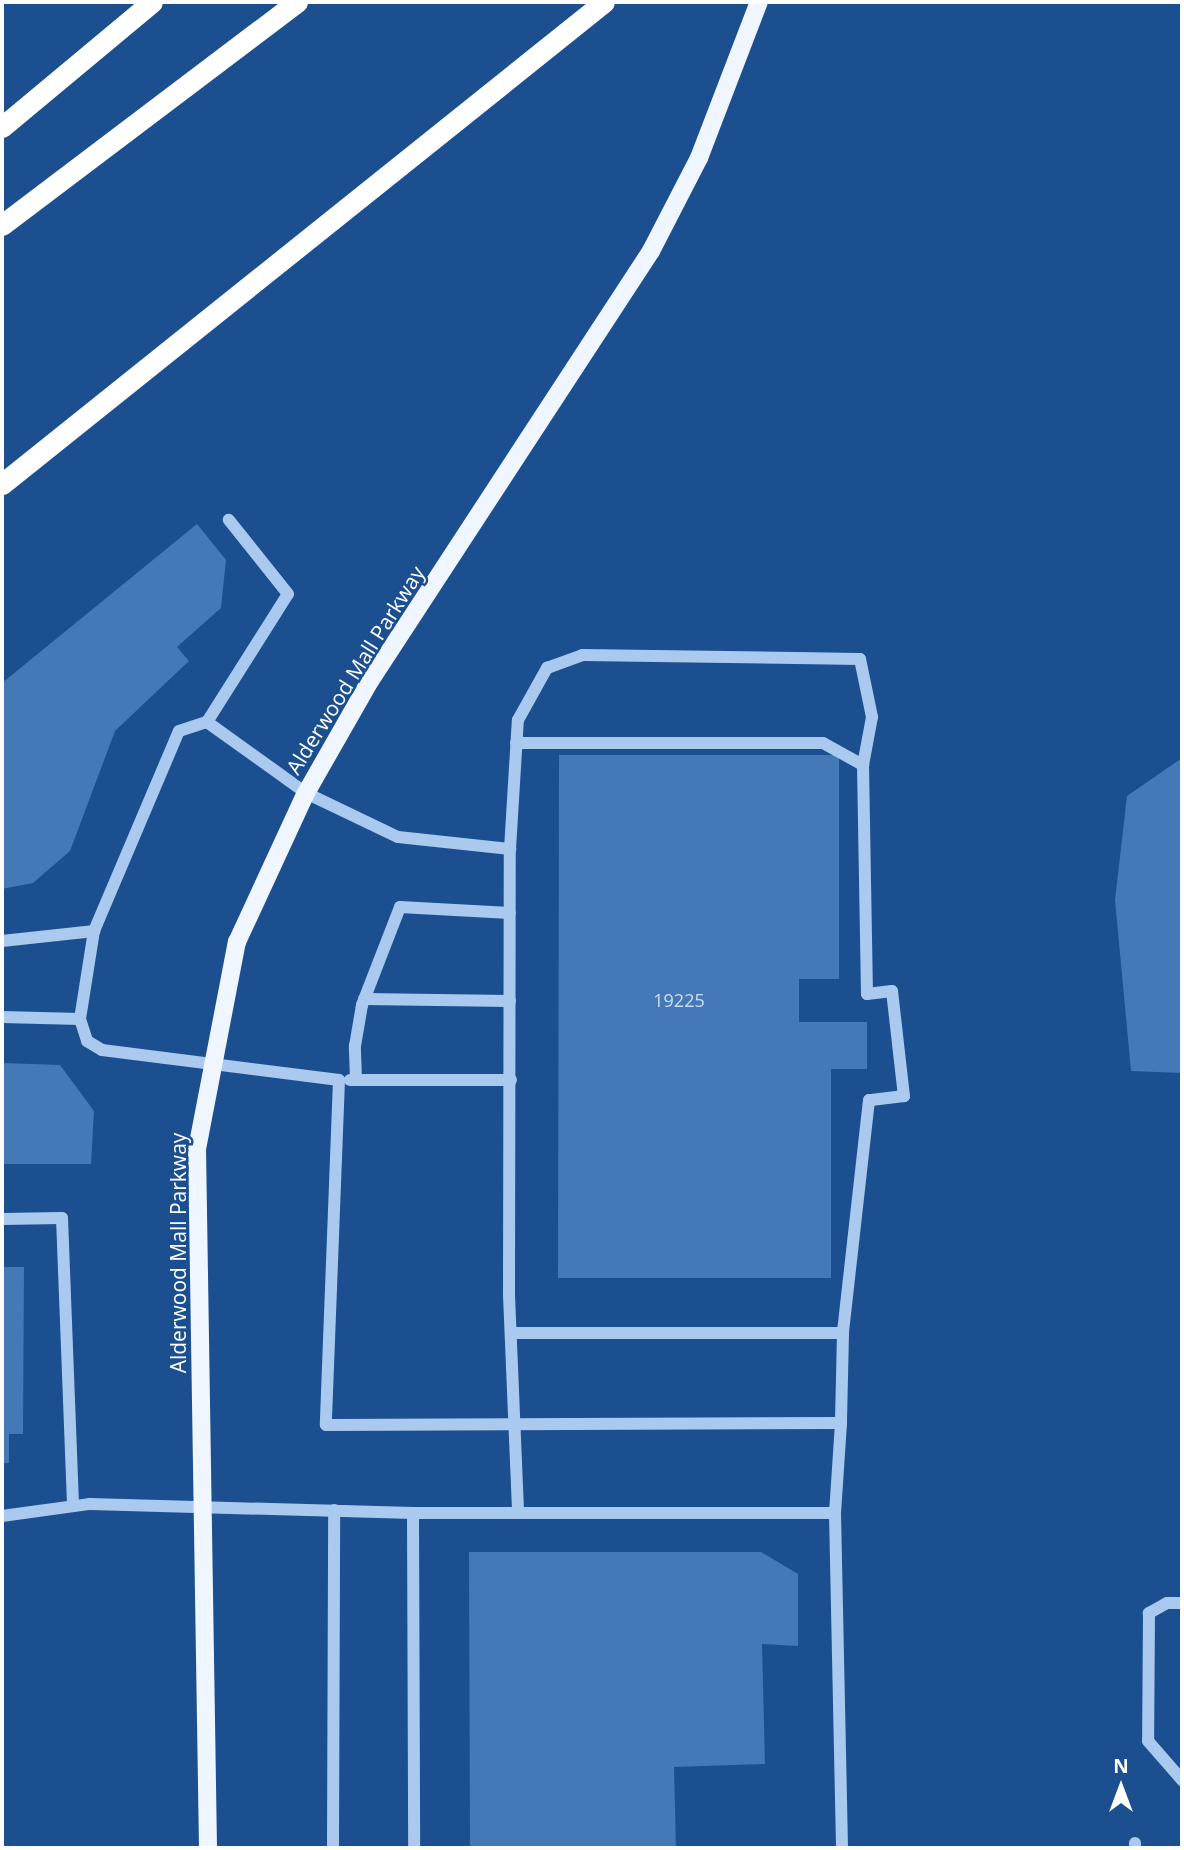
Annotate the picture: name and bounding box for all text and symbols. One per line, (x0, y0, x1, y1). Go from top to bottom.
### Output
street label: Alderwood Mall Parkway (281, 561, 429, 779)
house number: 19225 (653, 989, 705, 1011)
street label: Alderwood Mall Parkway (165, 1133, 191, 1373)
north arrow (1086, 1752, 1156, 1822)
text: N (1113, 1753, 1129, 1779)

